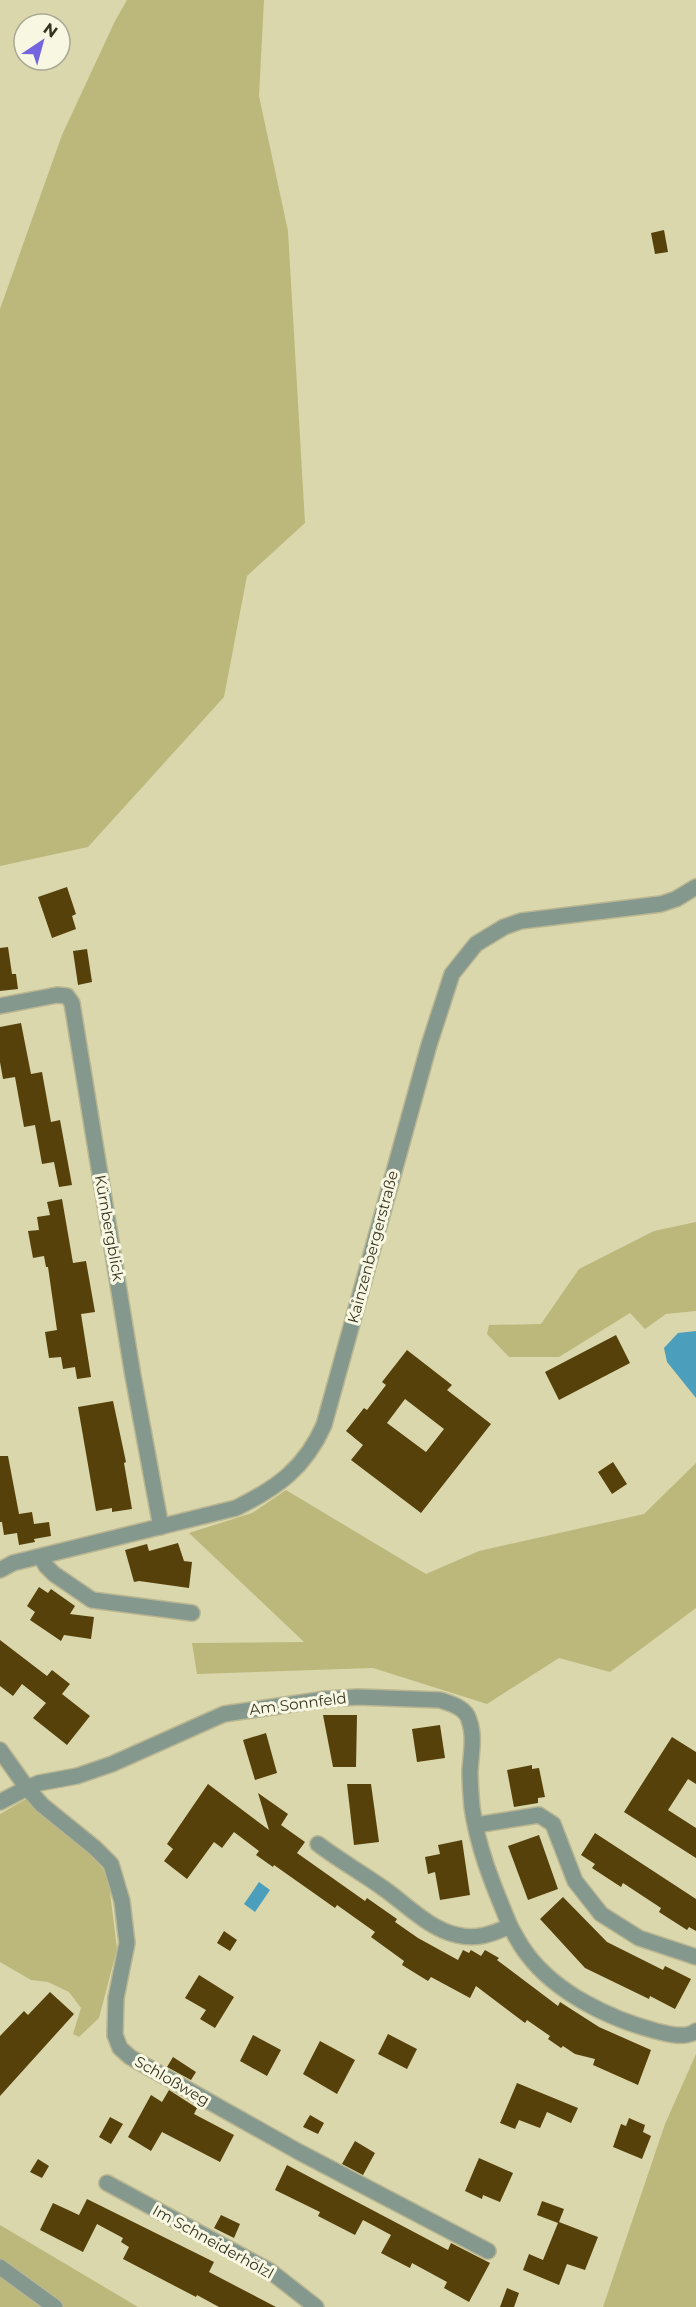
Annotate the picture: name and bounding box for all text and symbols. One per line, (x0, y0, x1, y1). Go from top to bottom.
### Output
north arrow (12, 12, 72, 72)
text: N (40, 19, 61, 42)
street label: Kainzenbergerstraße (343, 1168, 402, 1325)
street label: Kürnbergblick (91, 1173, 128, 1282)
street label: Am Sonnfeld (248, 1688, 348, 1719)
street label: Schloßweg (131, 2052, 213, 2110)
street label: Im Schneiderhölzl (149, 2200, 277, 2283)

